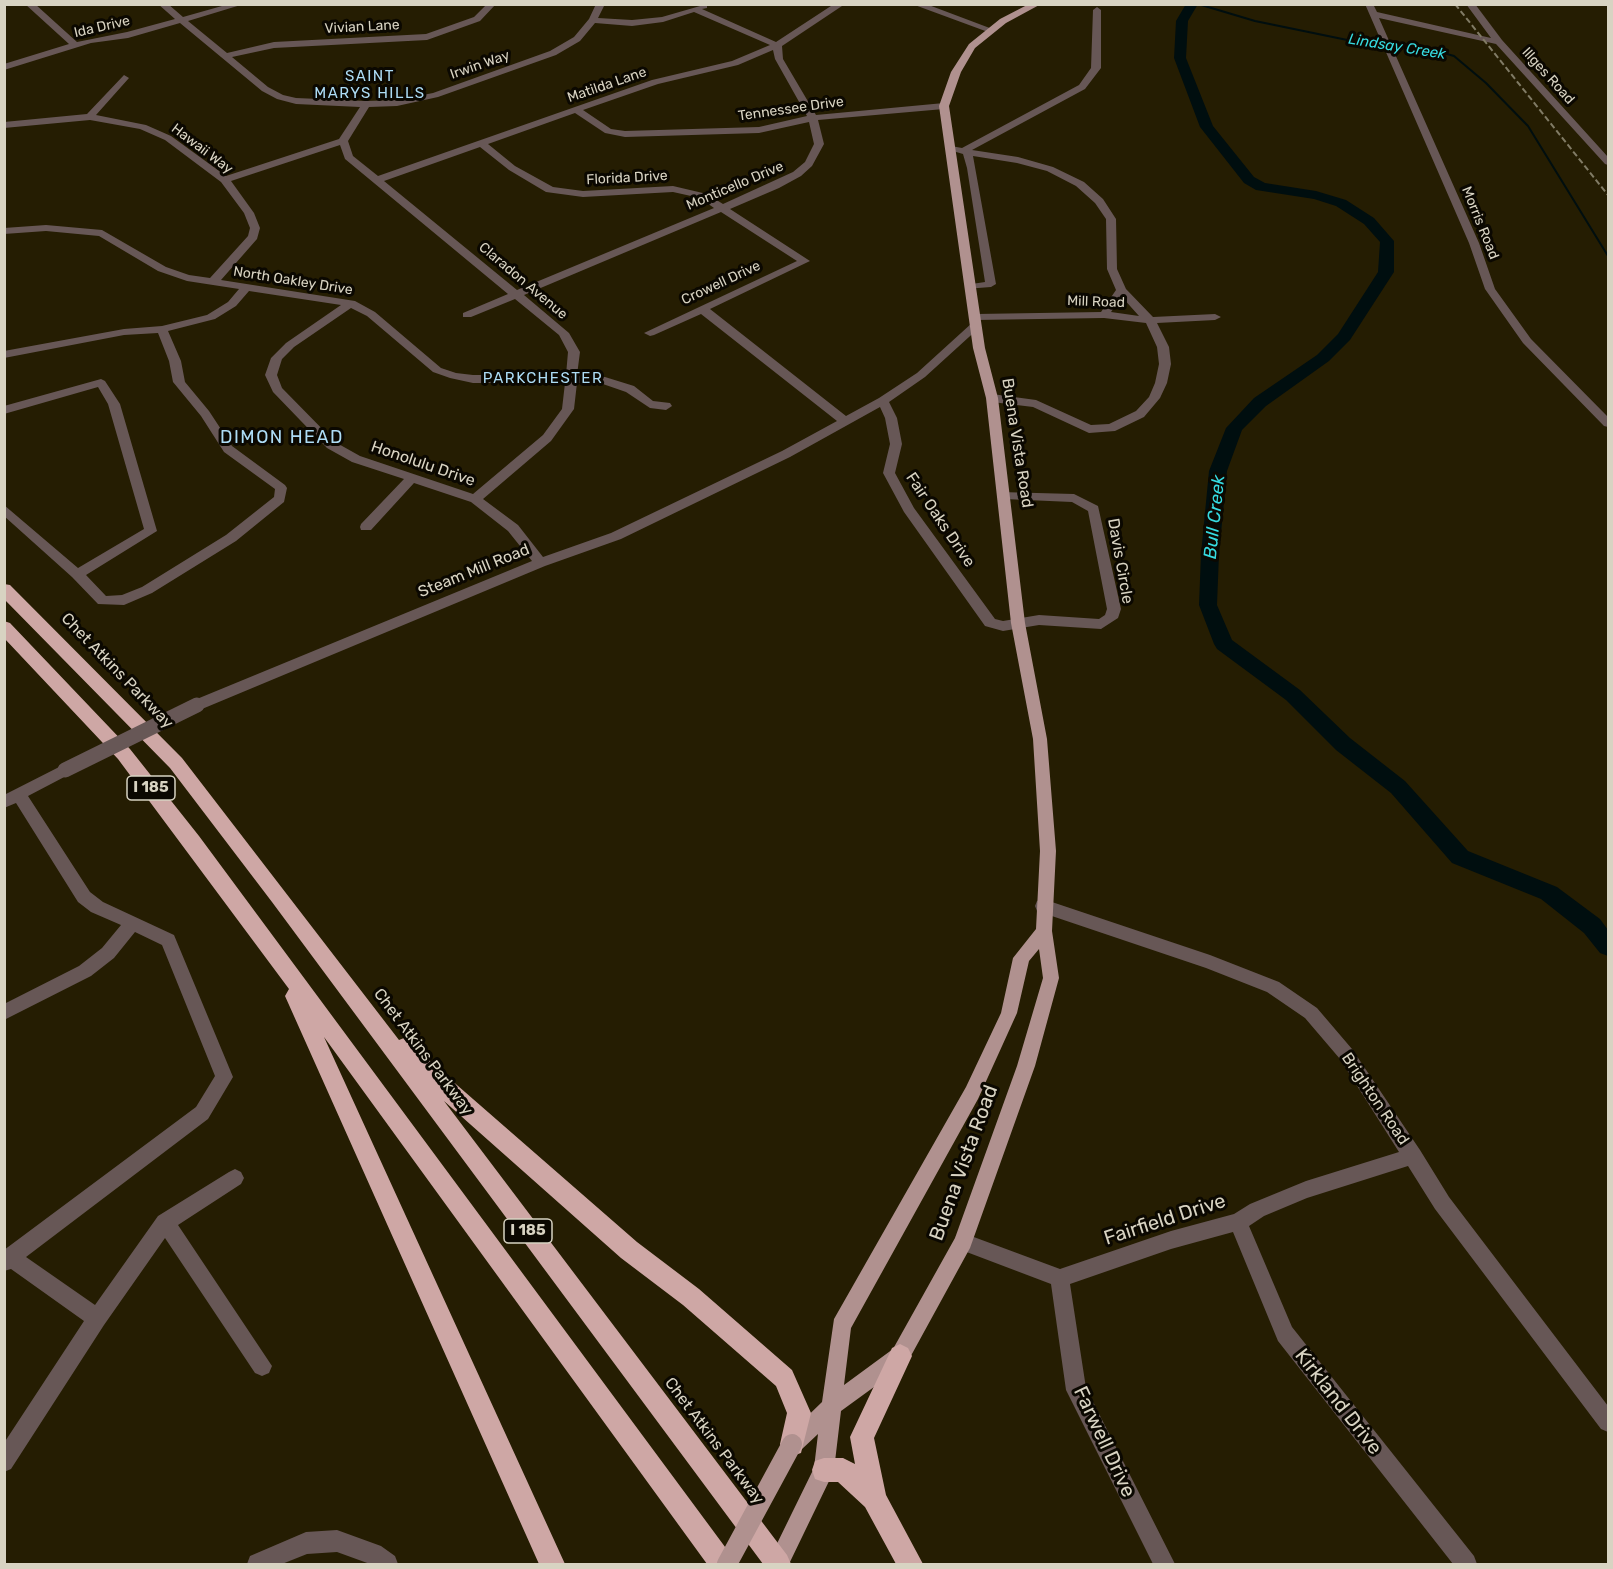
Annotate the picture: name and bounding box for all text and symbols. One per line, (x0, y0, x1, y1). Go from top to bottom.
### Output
street label: Ida Drive (72, 12, 132, 42)
street label: Vivian Lane (324, 17, 400, 37)
water label: Lindsay Creek (1347, 30, 1447, 64)
street label: Illges Road (1518, 44, 1578, 108)
street label: Irwin Way (448, 47, 512, 83)
street label: Matilda Lane (565, 64, 649, 106)
district label: SAINT MARYS HILLS (314, 68, 426, 103)
street label: Tennessee Drive (737, 93, 845, 125)
street label: Hawaii Way (168, 120, 236, 178)
street label: Monticello Drive (684, 158, 786, 214)
street label: Florida Drive (586, 167, 668, 189)
street label: Morris Road (1458, 184, 1502, 262)
street label: Claradon Avenue (475, 239, 571, 323)
street label: Crowell Drive (679, 257, 763, 309)
street label: North Oakley Drive (232, 263, 354, 299)
street label: Mill Road (1067, 293, 1125, 311)
district label: PARKCHESTER (483, 370, 603, 388)
street label: Buena Vista Road (997, 377, 1037, 509)
district label: DIMON HEAD (220, 427, 344, 449)
street label: Honolulu Drive (368, 437, 478, 491)
street label: Fair Oaks Drive (901, 469, 979, 571)
water label: Bull Creek (1200, 474, 1230, 560)
street label: Davis Circle (1103, 517, 1137, 605)
street label: Steam Mill Road (416, 540, 532, 602)
street label: Chet Atkins Parkway (57, 609, 177, 733)
road number: I 185 (127, 776, 175, 800)
street label: Chet Atkins Parkway (369, 985, 477, 1119)
street label: Brighton Road (1337, 1049, 1413, 1149)
street label: Buena Vista Road (925, 1082, 1003, 1244)
street label: Fairfield Drive (1101, 1189, 1229, 1251)
road number: I 185 (504, 1219, 552, 1243)
street label: Kirkland Drive (1289, 1344, 1387, 1460)
street label: Chet Atkins Parkway (660, 1374, 768, 1508)
street label: Farwell Drive (1068, 1383, 1140, 1501)

